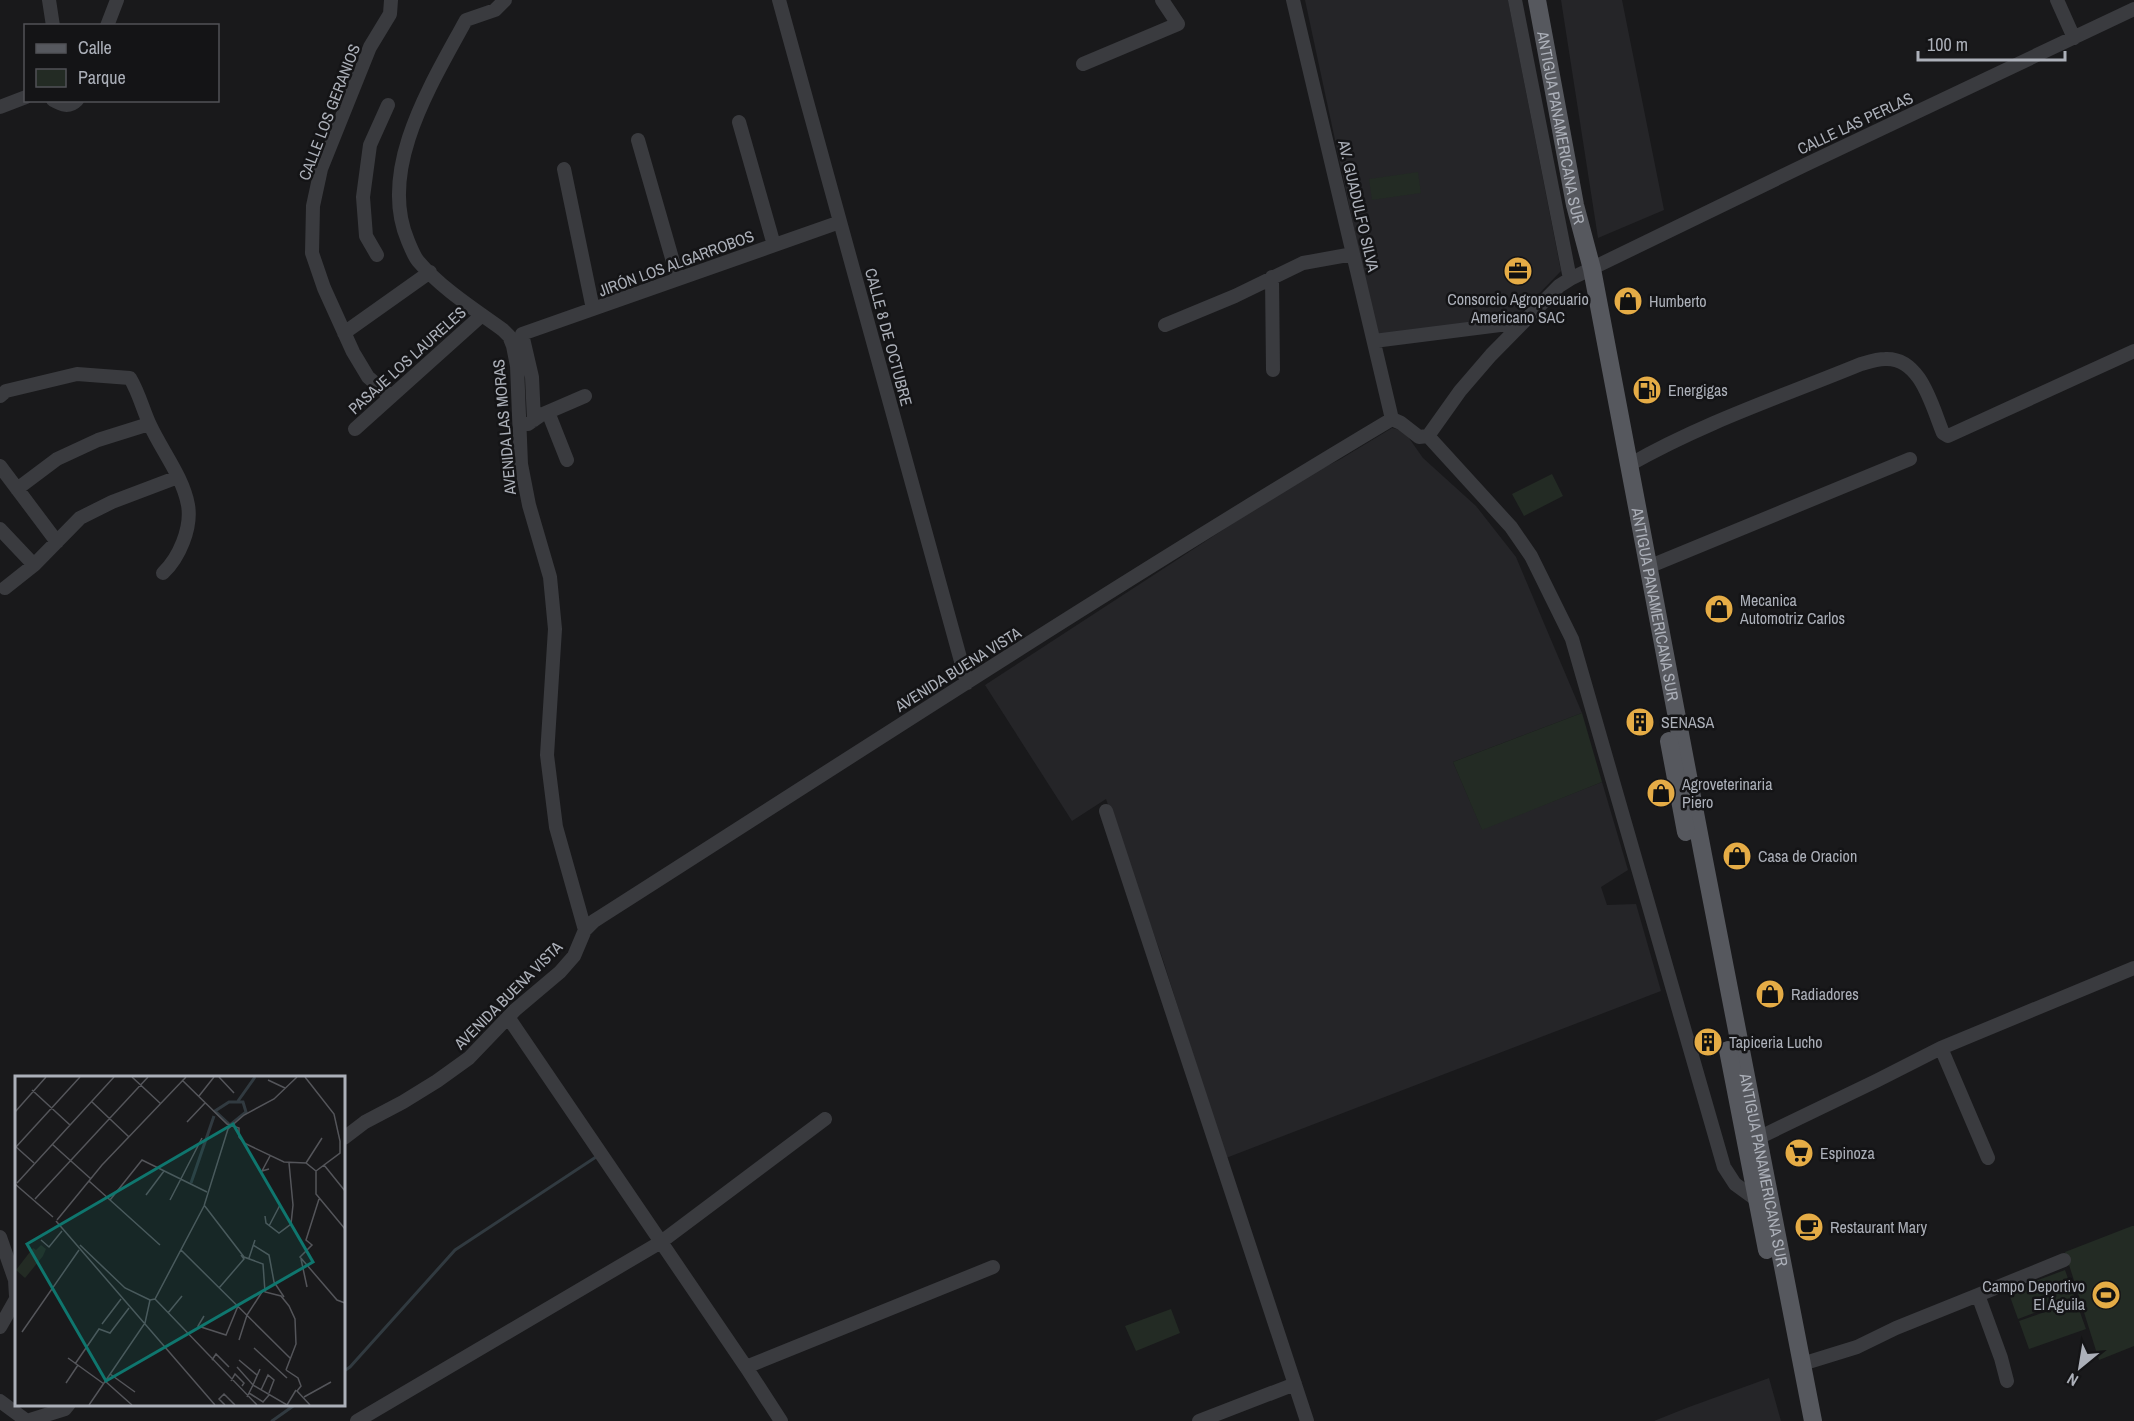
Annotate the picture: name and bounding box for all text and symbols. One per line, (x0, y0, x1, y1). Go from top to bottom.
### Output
legend (24, 24, 219, 102)
scale bar (1918, 24, 2065, 62)
street label: ANTIGUA PANAMERICANA SUR (1532, 28, 1591, 227)
text: 100 m (1927, 32, 1968, 57)
text: Calle (78, 35, 112, 60)
street label: CALLE LOS GERANIOS (293, 40, 365, 183)
text: Parque (78, 65, 126, 90)
street label: CALLE LAS PERLAS (1794, 86, 1917, 159)
street label: AV. GUADULFO SILVA (1333, 137, 1385, 274)
street label: JIRÓN LOS ALGARROBOS (595, 225, 757, 301)
office icon: Consorcio Agropecuario Americano SAC (1502, 255, 1534, 287)
street label: CALLE 8 DE OCTUBRE (860, 265, 918, 409)
shop icon: Humberto (1612, 285, 1644, 317)
place label: Consorcio Agropecuario Americano SAC (1447, 288, 1589, 328)
place label: Humberto (1649, 290, 1707, 312)
street label: PASAJE LOS LAURELES (343, 301, 471, 419)
street label: AVENIDA LAS MORAS (487, 358, 521, 497)
fuel station icon: Energigas (1631, 374, 1663, 406)
place label: Energigas (1668, 379, 1728, 401)
street label: ANTIGUA PANAMERICANA SUR (1626, 505, 1685, 703)
place label: Mecanica Automotriz Carlos (1739, 589, 1845, 629)
shop icon: Mecanica Automotriz Carlos (1703, 593, 1735, 625)
street label: AVENIDA BUENA VISTA (890, 621, 1025, 717)
building icon: SENASA (1624, 706, 1656, 738)
place label: SENASA (1661, 711, 1714, 733)
place label: Agroveterinaria Piero (1681, 773, 1773, 813)
shop icon: Agroveterinaria Piero (1645, 777, 1677, 809)
shop icon: Casa de Oracion (1721, 840, 1753, 872)
place label: Casa de Oracion (1758, 845, 1857, 867)
street label: AVENIDA BUENA VISTA (448, 936, 567, 1055)
shop icon: Radiadores (1754, 978, 1786, 1010)
place label: Radiadores (1791, 983, 1859, 1005)
building icon: Tapiceria Lucho (1692, 1026, 1724, 1058)
place label: Tapiceria Lucho (1729, 1031, 1823, 1053)
street label: ANTIGUA PANAMERICANA SUR (1735, 1071, 1794, 1269)
inset map (15, 1076, 345, 1406)
supermarket icon: Espinoza (1783, 1137, 1815, 1169)
place label: Espinoza (1820, 1142, 1875, 1164)
cafe icon: Restaurant Mary (1793, 1211, 1825, 1243)
place label: Restaurant Mary (1830, 1216, 1927, 1238)
place label: Campo Deportivo El Águila (1982, 1275, 2086, 1315)
sports icon: Campo Deportivo El Águila (2090, 1279, 2122, 1311)
north arrow (2050, 1337, 2110, 1397)
text: N (2063, 1368, 2082, 1392)

